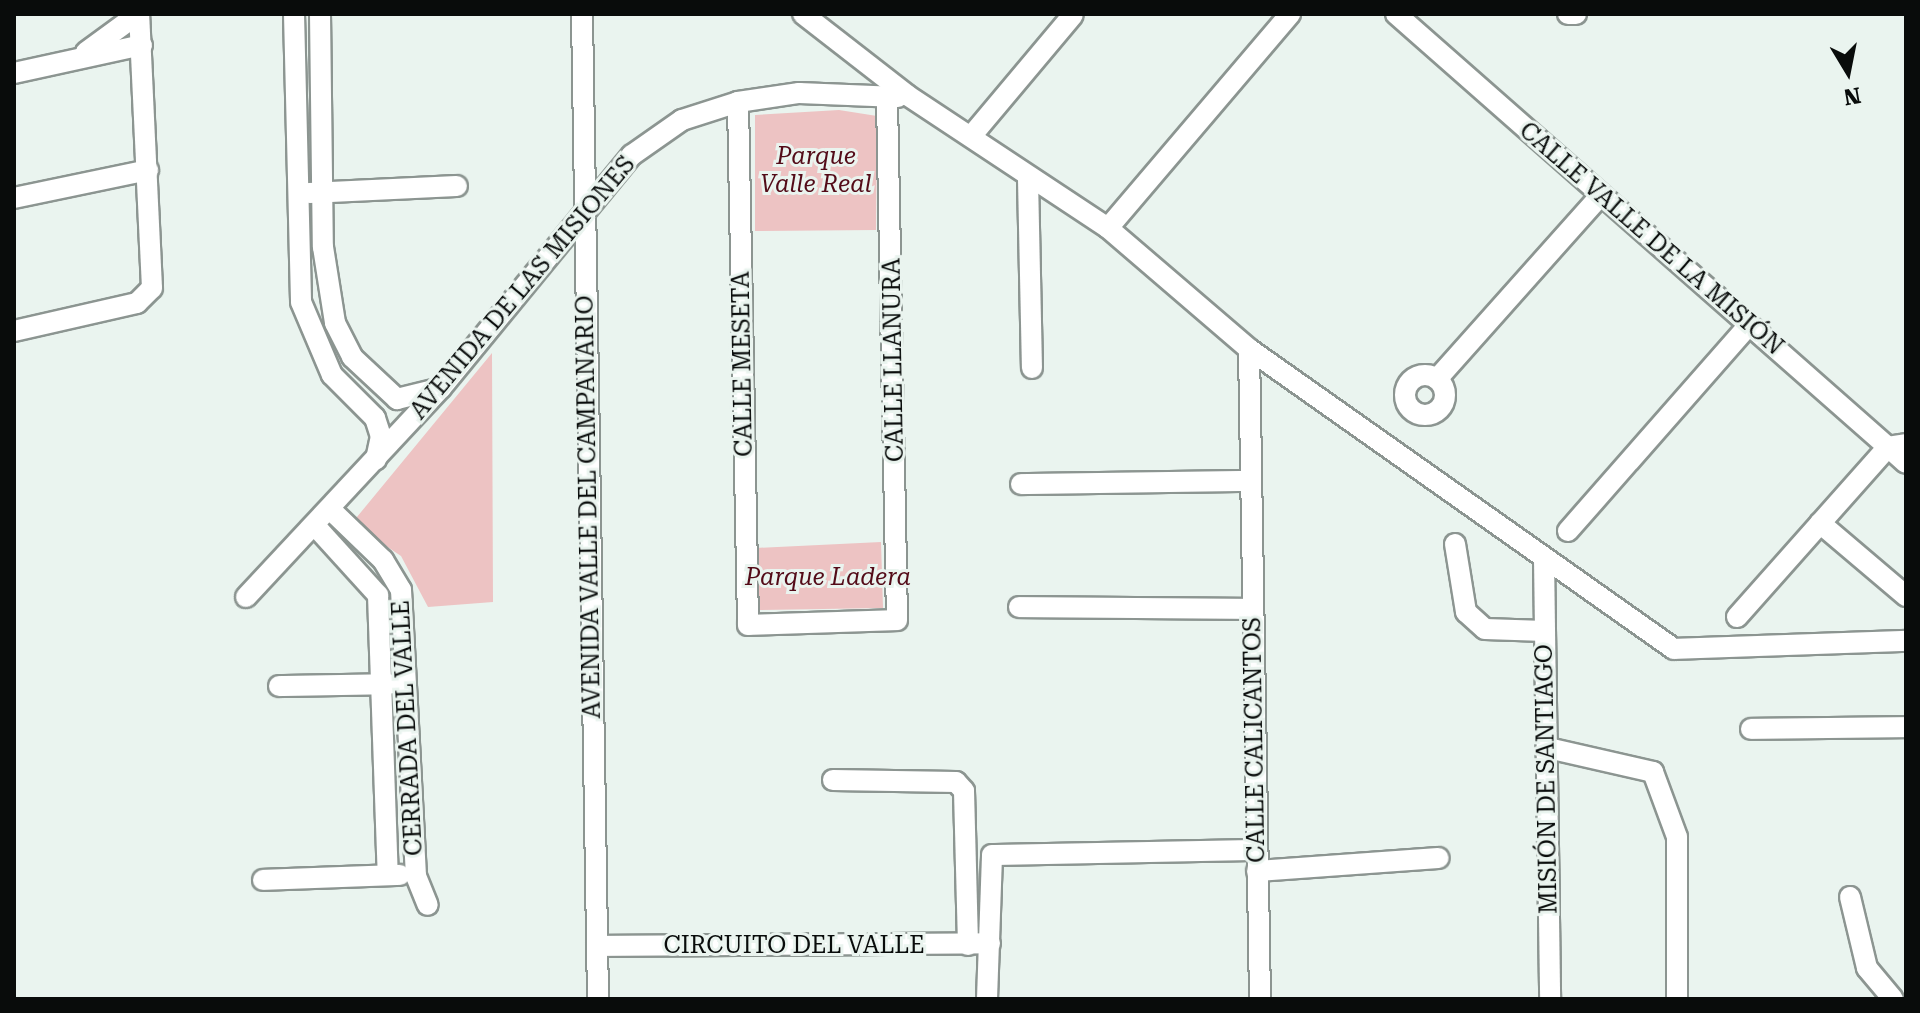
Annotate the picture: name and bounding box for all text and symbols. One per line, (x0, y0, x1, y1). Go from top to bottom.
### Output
north arrow (1808, 32, 1888, 112)
text: N (1842, 82, 1863, 110)
street label: CALLE VALLE DE LA MISIÓN (1513, 116, 1789, 362)
park label: Parque Valle Real (760, 143, 872, 199)
street label: AVENIDA DE LAS MISIONES (404, 151, 642, 425)
street label: CALLE LLANURA (878, 258, 910, 462)
street label: CALLE MESETA (727, 271, 759, 457)
street label: AVENIDA VALLE DEL CAMPANARIO (571, 295, 607, 719)
park label: Parque Ladera (745, 564, 911, 592)
street label: CERRADA DEL VALLE (387, 599, 429, 857)
street label: CALLE CALICANTOS (1238, 617, 1272, 863)
street label: MISIÓN DE SANTIAGO (1530, 644, 1564, 914)
street label: CIRCUITO DEL VALLE (663, 932, 925, 960)

